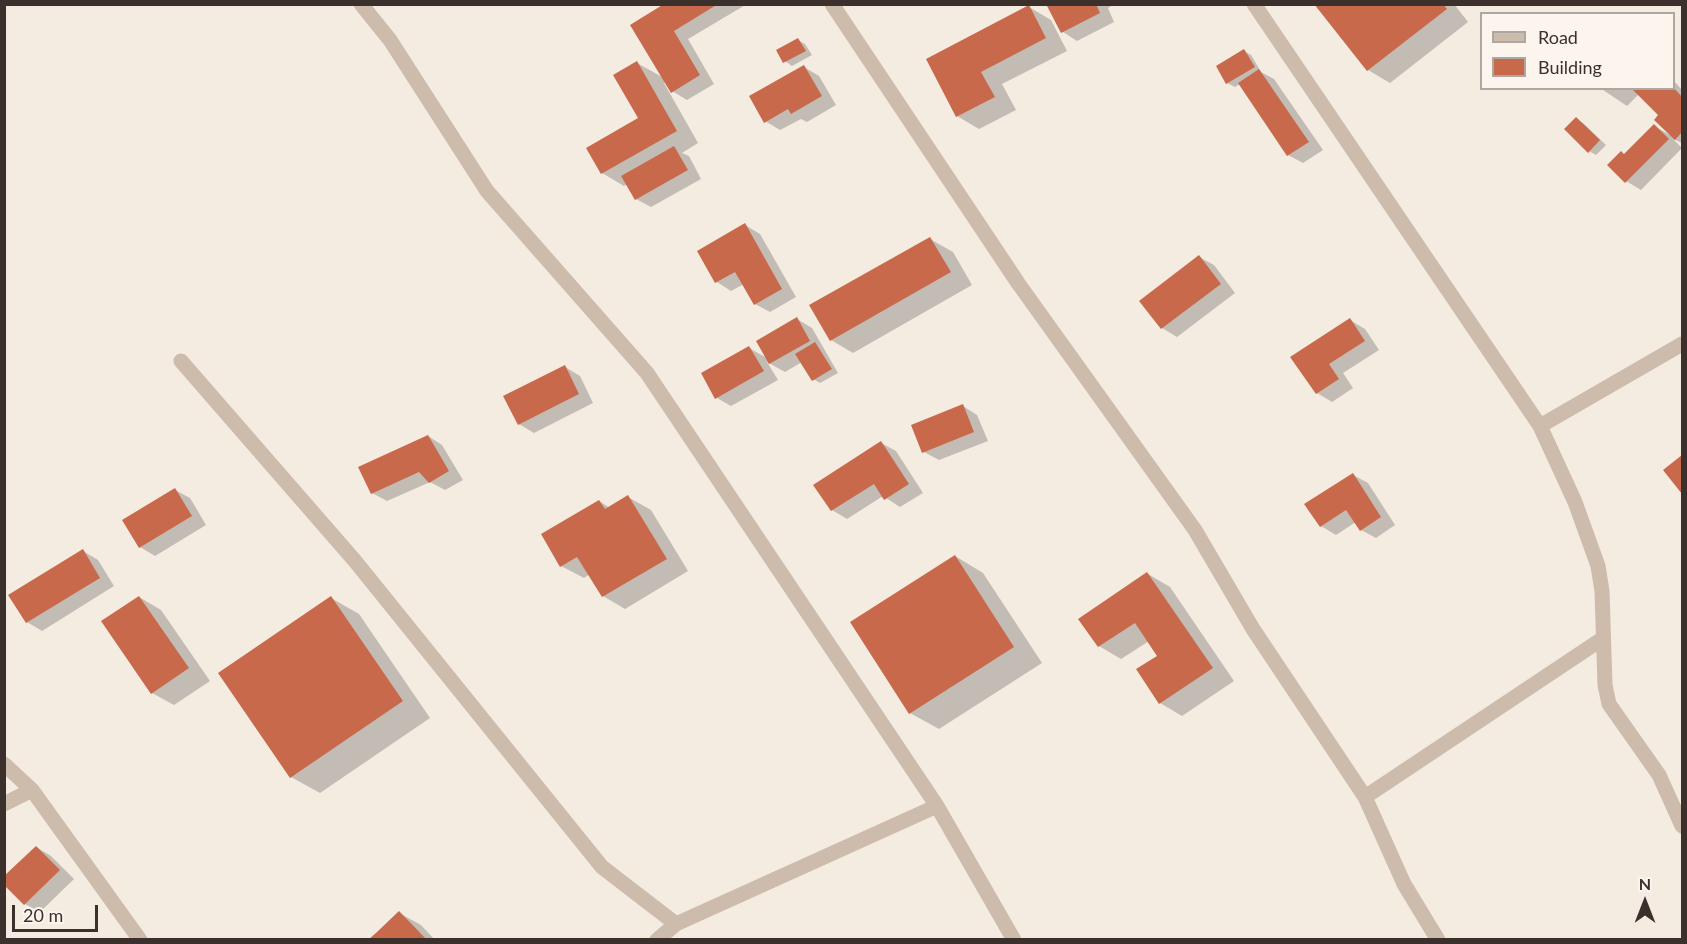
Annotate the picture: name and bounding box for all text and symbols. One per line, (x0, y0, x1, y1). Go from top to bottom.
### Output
legend (1480, 12, 1675, 90)
text: Road (1538, 26, 1578, 48)
text: Building (1538, 56, 1602, 78)
north arrow (1615, 872, 1675, 932)
text: N (1639, 874, 1651, 893)
scale bar (15, 893, 100, 931)
text: 20 m (23, 904, 63, 926)

